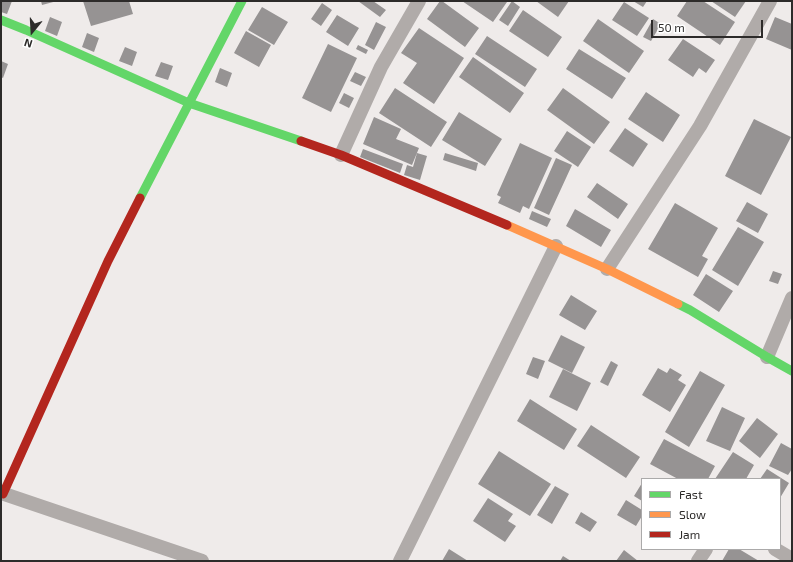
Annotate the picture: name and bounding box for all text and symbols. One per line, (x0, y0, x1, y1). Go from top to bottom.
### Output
north arrow (12, 12, 52, 52)
scale bar (653, 12, 765, 38)
text: 50 m (658, 20, 685, 34)
text: N (22, 36, 34, 51)
legend (641, 478, 781, 550)
text: Fast (679, 487, 702, 501)
text: Slow (679, 507, 706, 521)
text: Jam (679, 527, 700, 541)

